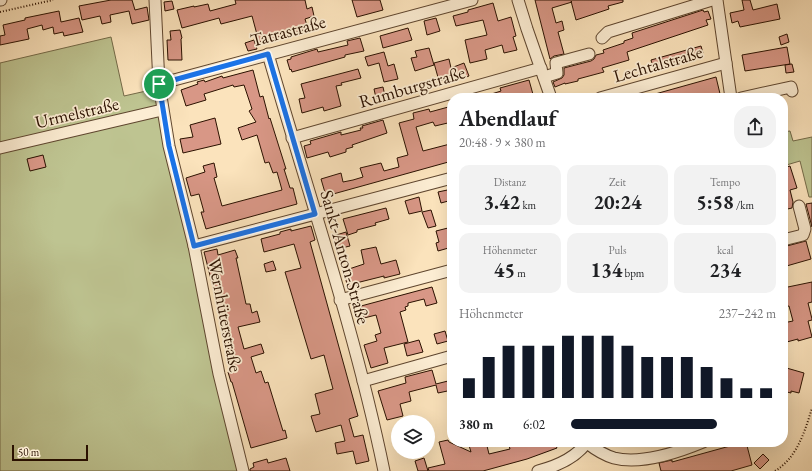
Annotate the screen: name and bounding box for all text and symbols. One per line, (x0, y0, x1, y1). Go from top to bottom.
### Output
street label: Tatrastraße (248, 9, 328, 52)
street label: Lechtalstraße (611, 40, 705, 87)
street label: Rumburgstraße (356, 60, 468, 113)
pin (142, 67, 176, 101)
icon: arrive (148, 73, 170, 95)
street label: Urmelstraße (33, 92, 121, 133)
text: Abendlauf (459, 104, 557, 133)
button: share (734, 106, 776, 148)
text: 20:48 · 9 × 380 m (459, 134, 546, 151)
text: Distanz (494, 175, 526, 189)
text: Zeit (609, 175, 626, 189)
text: Tempo (710, 175, 740, 189)
street label: Sankt-Anton-Straße (315, 187, 376, 327)
text: 3.42 (484, 189, 520, 215)
text: 20:24 (594, 189, 641, 215)
text: 5:58 (696, 189, 734, 215)
text: km (520, 198, 536, 212)
text: /km (734, 198, 754, 212)
text: Höhenmeter (483, 243, 537, 257)
text: Puls (608, 243, 627, 257)
text: kcal (717, 243, 733, 257)
street label: Wernhüterstraße (203, 256, 248, 374)
text: 45 (494, 257, 515, 283)
text: 134 (591, 257, 622, 283)
text: 234 (709, 257, 741, 283)
text: m (515, 266, 526, 280)
text: bpm (622, 266, 644, 280)
text: Höhenmeter (459, 305, 523, 322)
text: 237–242 m (719, 305, 776, 322)
map controls (391, 415, 435, 459)
button: layers (391, 415, 435, 459)
text: 380 m (459, 416, 493, 433)
text: 6:02 (523, 416, 545, 433)
scale bar (12, 443, 88, 462)
text: 50 m (18, 445, 39, 459)

